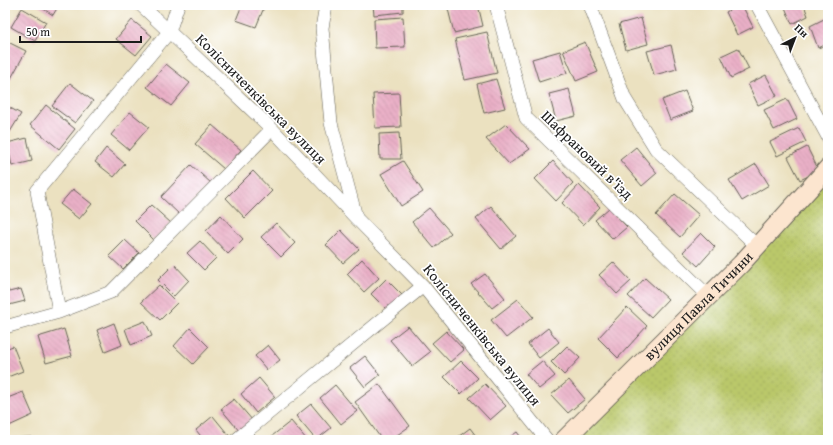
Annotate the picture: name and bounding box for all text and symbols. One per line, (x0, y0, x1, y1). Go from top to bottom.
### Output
scale bar (20, 18, 141, 44)
north arrow (775, 18, 815, 58)
text: Пн (791, 20, 812, 41)
text: 50 m (26, 23, 50, 40)
street label: Колісниченківська вулиця (191, 29, 332, 169)
street label: Шафрановий в'їзд (537, 105, 638, 204)
street label: вулиця Павла Тичини (639, 246, 758, 365)
street label: Колісниченківська вулиця (419, 259, 547, 410)

